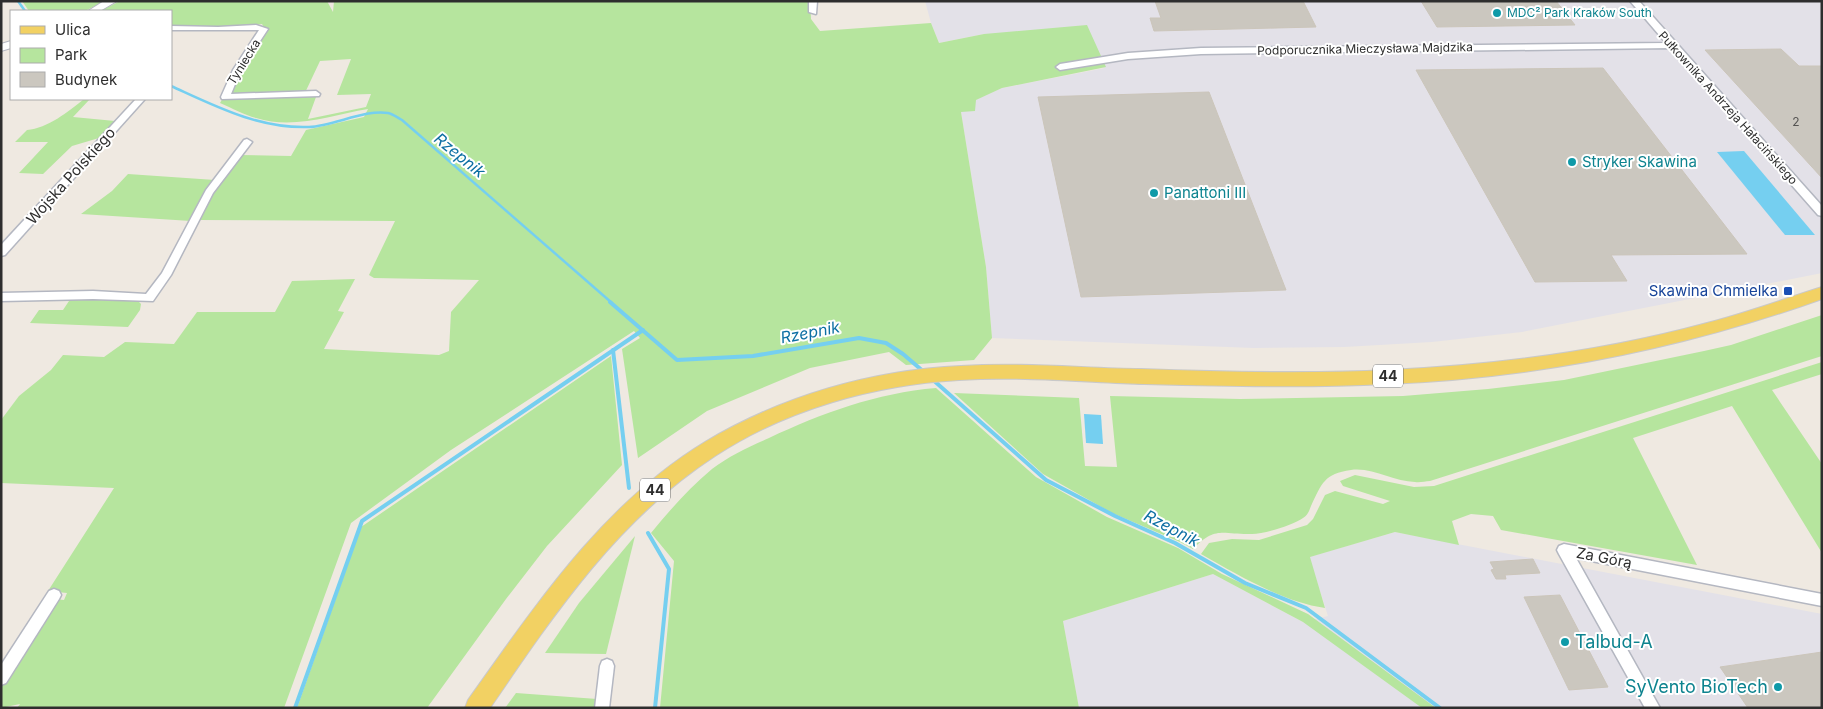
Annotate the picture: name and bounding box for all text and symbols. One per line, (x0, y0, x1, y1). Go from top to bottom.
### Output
place label: MDC² Park Kraków South (1507, 5, 1652, 20)
marker: MDC² Park Kraków South (1491, 7, 1503, 19)
legend (10, 10, 172, 100)
text: Ulica (55, 20, 91, 39)
street label: Pułkownika Andrzeja Hałacińskiego (1656, 28, 1801, 187)
street label: Tyniecka (224, 36, 263, 87)
street label: Podporucznika Mieczysława Majdzika (1257, 39, 1473, 58)
text: Park (55, 45, 88, 64)
text: Budynek (55, 70, 118, 89)
house number: 2 (1792, 114, 1800, 129)
street label: Wojska Polskiego (22, 123, 119, 228)
water label: Rzepnik (430, 128, 490, 182)
place label: Stryker Skawina (1582, 152, 1697, 171)
marker: Stryker Skawina (1566, 156, 1578, 168)
place label: Panattoni III (1164, 183, 1246, 202)
marker: Panattoni III (1148, 187, 1160, 199)
place label: Skawina Chmielka (1649, 281, 1778, 300)
marker: Skawina Chmielka (1782, 285, 1794, 297)
water label: Rzepnik (779, 316, 842, 348)
road number: 44 (1373, 364, 1403, 388)
road number: 44 (640, 478, 670, 502)
water label: Rzepnik (1141, 505, 1203, 551)
street label: Za Górą (1575, 543, 1634, 572)
place label: Talbud-A (1575, 631, 1653, 652)
marker: Talbud-A (1559, 636, 1571, 648)
place label: SyVento BioTech (1625, 676, 1768, 697)
marker: SyVento BioTech (1772, 681, 1784, 693)

